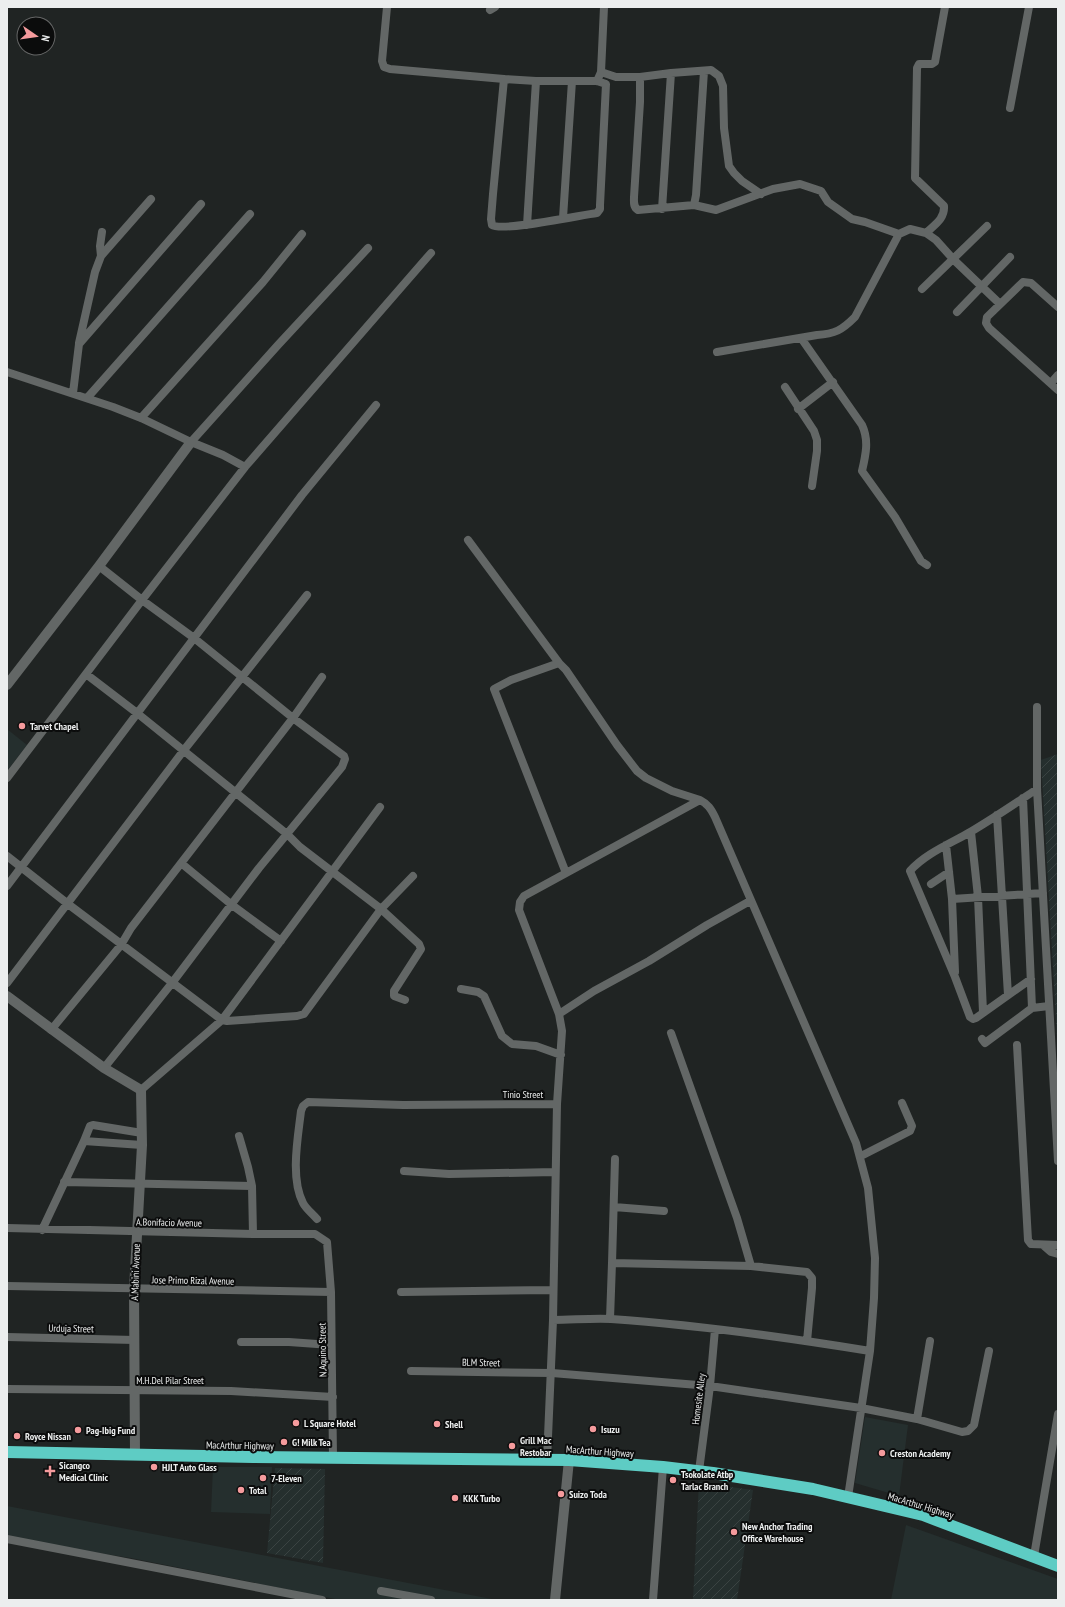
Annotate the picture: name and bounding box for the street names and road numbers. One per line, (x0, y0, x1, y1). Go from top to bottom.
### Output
street label: Tinio Street (503, 1088, 543, 1101)
street label: A.Bonifacio Avenue (136, 1215, 202, 1230)
street label: A.Mabini Avenue (128, 1243, 143, 1301)
street label: Jose Primo Rizal Avenue (151, 1273, 234, 1288)
street label: Urduja Street (48, 1322, 94, 1335)
street label: N.Aquino Street (316, 1323, 329, 1377)
street label: BLM Street (462, 1356, 500, 1369)
street label: Homesite Alley (689, 1372, 708, 1425)
street label: M.H.Del Pilar Street (136, 1374, 204, 1387)
street label: MacArthur Highway (206, 1438, 274, 1453)
street label: MacArthur Highway (566, 1443, 635, 1460)
street label: MacArthur Highway (886, 1489, 955, 1522)

